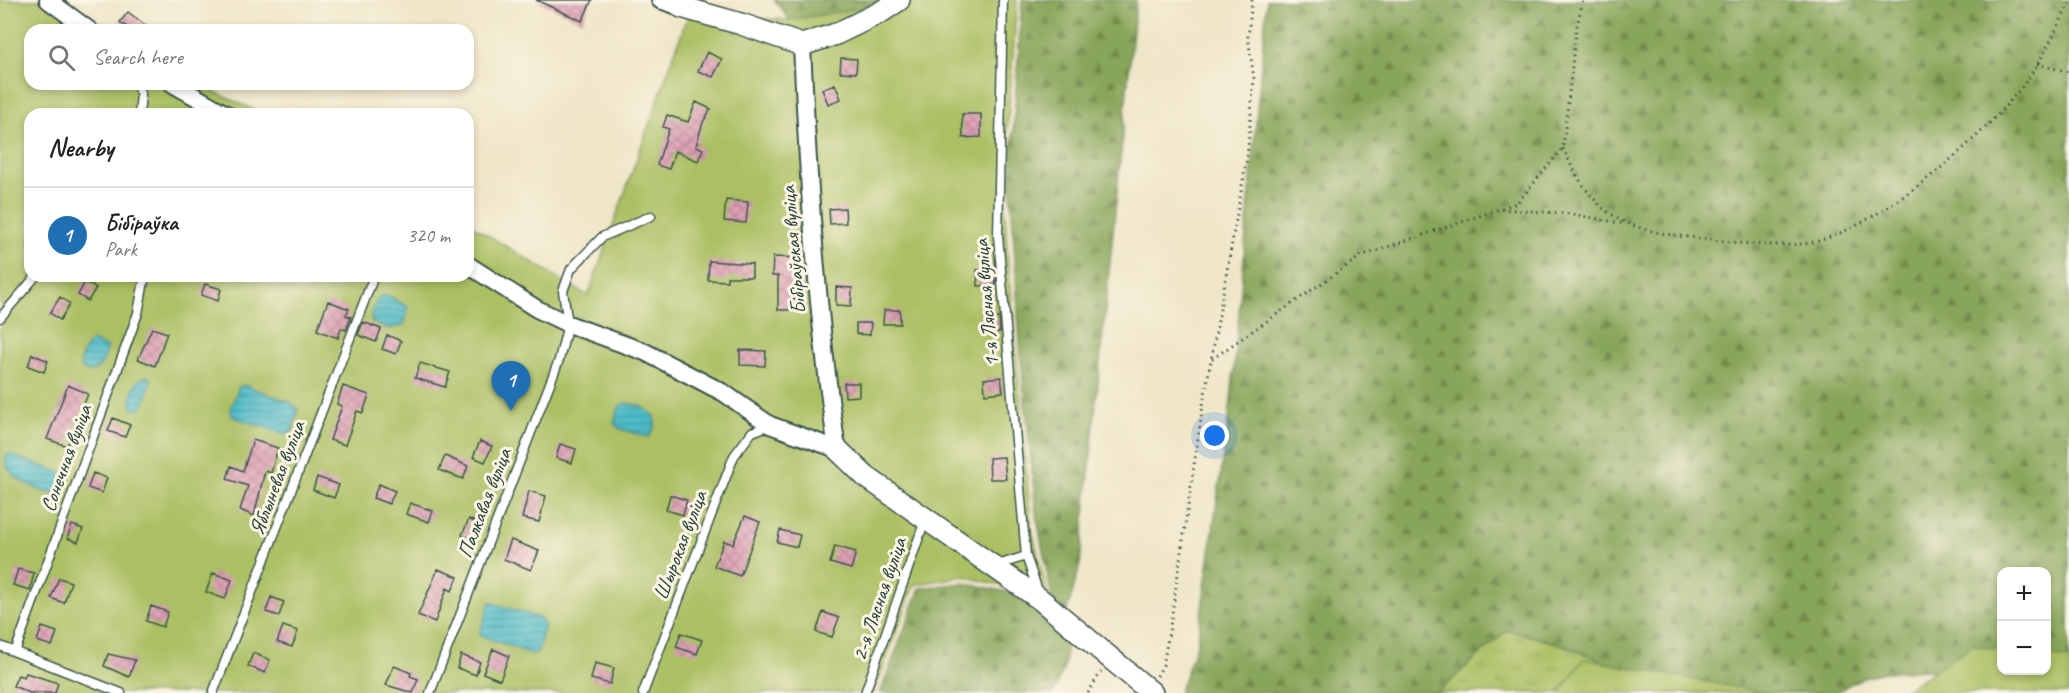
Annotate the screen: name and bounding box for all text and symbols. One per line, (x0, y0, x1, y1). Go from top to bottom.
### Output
search box (24, 24, 474, 90)
icon: search (45, 41, 78, 74)
text: Search here (93, 43, 183, 71)
text: Nearby (48, 131, 113, 164)
street label: Бібіраўская вуліца (774, 183, 812, 315)
text: Бібіраўка (105, 209, 178, 237)
text: 1 (63, 223, 72, 248)
text: 320 m (407, 223, 450, 248)
street label: 1-я Лясная вуліца (967, 236, 1005, 368)
text: Park (105, 237, 137, 262)
pin: 1 (492, 362, 530, 411)
street label: Сонечная вуліца (35, 399, 98, 515)
street label: Яблыневая вуліца (243, 416, 311, 539)
your location (1200, 421, 1229, 450)
street label: Палкавая вуліца (451, 443, 517, 561)
street label: Шырокая вуліца (647, 485, 713, 603)
street label: 2-я Лясная вуліца (846, 532, 913, 664)
map controls (1997, 567, 2051, 675)
button: + (1997, 567, 2051, 621)
button: − (1997, 621, 2051, 675)

